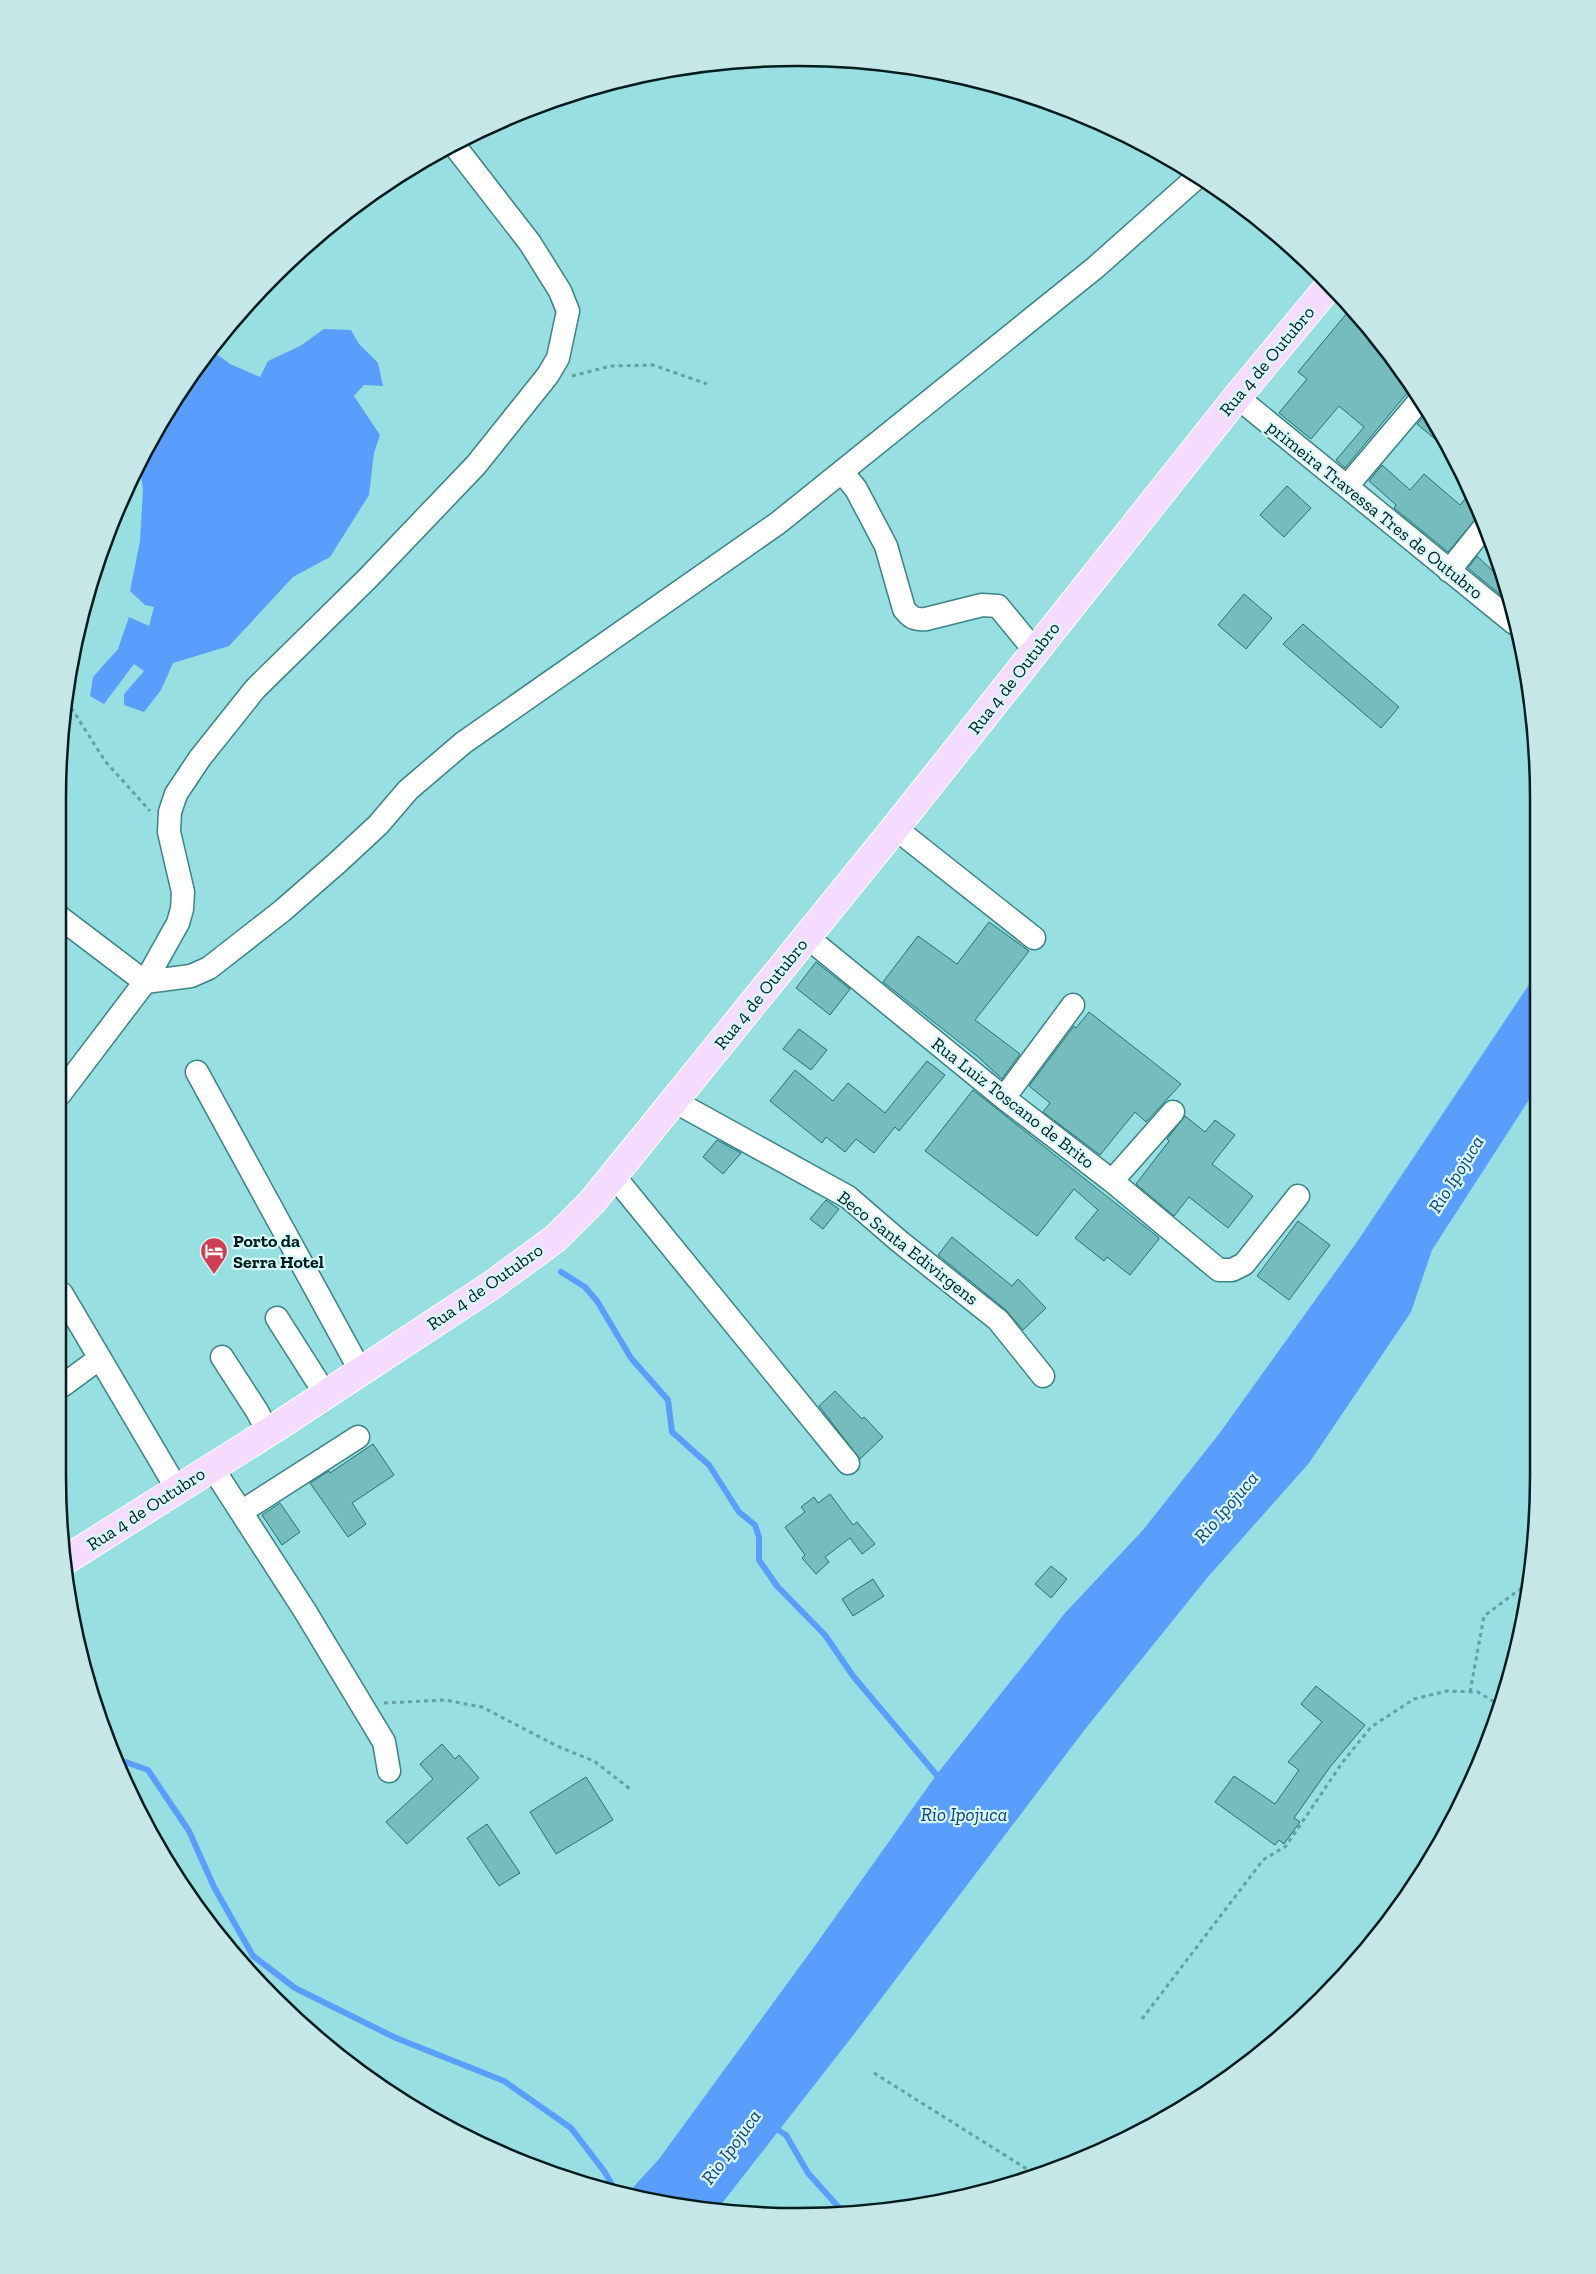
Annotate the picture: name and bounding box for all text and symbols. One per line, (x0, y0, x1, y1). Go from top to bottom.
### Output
street label: Rua 4 de Outubro (1215, 302, 1319, 420)
street label: primeira Travessa Tres de Outubro (1263, 416, 1487, 604)
street label: Rua 4 de Outubro (963, 617, 1065, 739)
street label: Rua 4 de Outubro (709, 934, 813, 1054)
street label: Rua Luiz Toscano de Brito (927, 1033, 1099, 1173)
water label: Rio Ipojuca (1423, 1131, 1489, 1217)
street label: Beco Santa Edivirgens (833, 1186, 983, 1310)
place label: Porto da Serra Hotel (233, 1230, 324, 1273)
hotel icon: Porto da Serra Hotel (199, 1236, 229, 1275)
street label: Rua 4 de Outubro (423, 1239, 547, 1335)
street label: Rua 4 de Outubro (83, 1463, 209, 1555)
water label: Rio Ipojuca (1189, 1467, 1263, 1547)
water label: Rio Ipojuca (921, 1803, 1007, 1826)
water label: Rio Ipojuca (696, 2105, 766, 2189)

